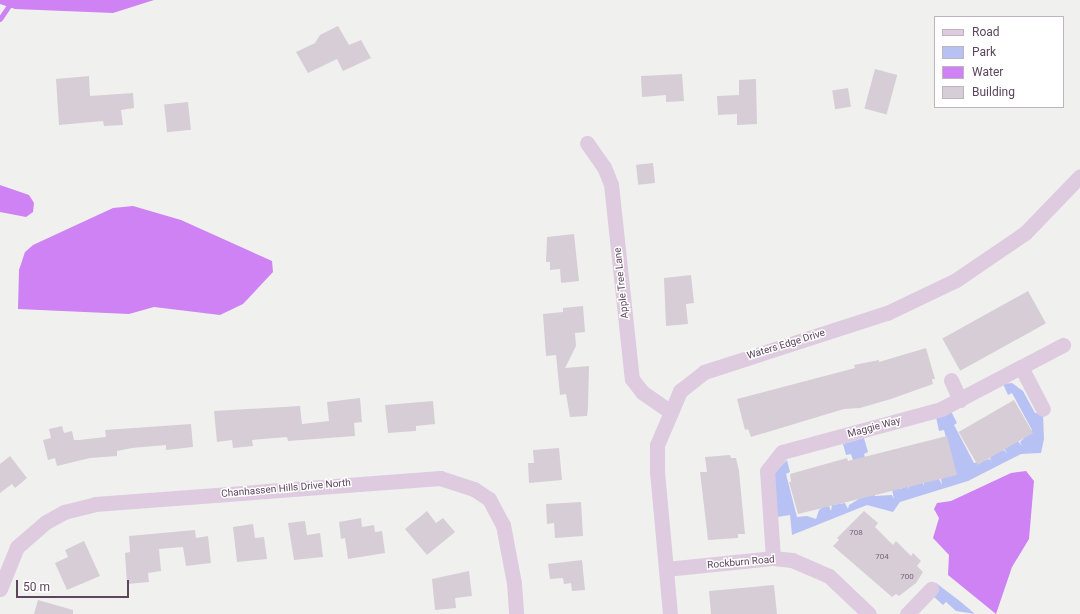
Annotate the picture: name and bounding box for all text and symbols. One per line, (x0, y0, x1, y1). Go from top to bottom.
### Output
legend (934, 16, 1064, 108)
text: Road (972, 25, 1000, 39)
text: Park (972, 45, 996, 59)
text: Water (972, 65, 1003, 79)
text: Building (972, 85, 1015, 99)
street label: Apple Tree Lane (611, 247, 631, 319)
street label: Waters Edge Drive (746, 326, 826, 362)
street label: Maggie Way (846, 414, 902, 440)
street label: Chanhassen Hills Drive North (221, 476, 351, 500)
house number: 708 (849, 528, 863, 538)
house number: 704 (875, 552, 889, 562)
street label: Rockburn Road (707, 553, 775, 571)
scale bar (18, 572, 131, 598)
house number: 700 (900, 572, 914, 582)
text: 50 m (23, 580, 50, 594)

